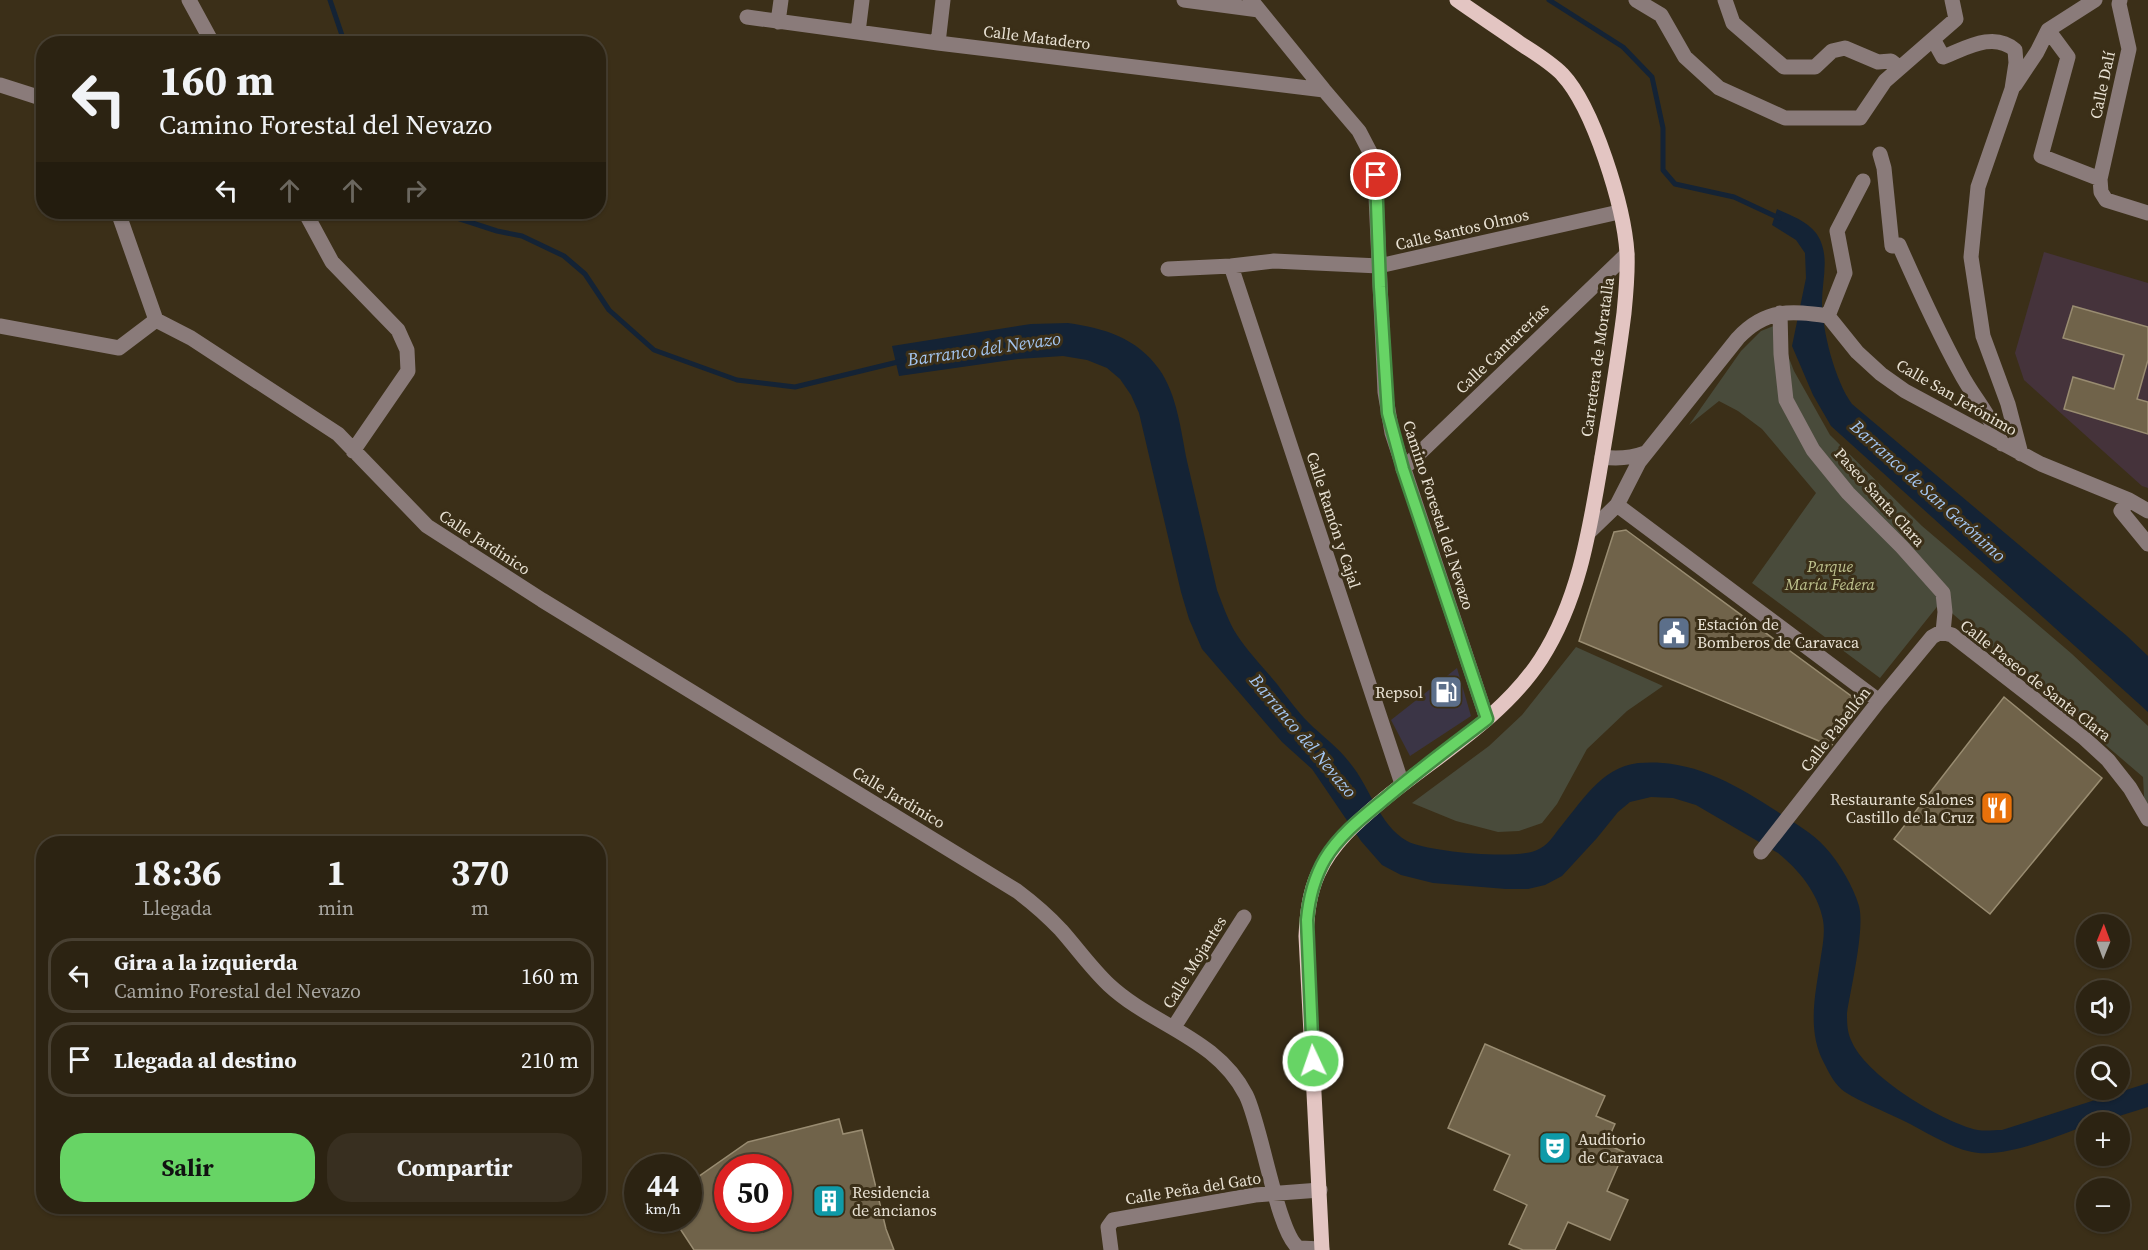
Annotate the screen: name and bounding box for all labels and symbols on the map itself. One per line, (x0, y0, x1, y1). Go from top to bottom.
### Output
street label: Calle Matadero (982, 20, 1092, 55)
street label: Calle Dalí (2084, 49, 2120, 121)
pin (1350, 149, 1401, 200)
street label: Calle Santos Olmos (1393, 203, 1531, 255)
street label: Carretera de Moratalla (1575, 275, 1619, 438)
street label: Calle Cantarerías (1450, 298, 1554, 398)
water label: Barranco del Nevazo (905, 325, 1062, 372)
street label: Calle San Jerónimo (1893, 353, 2022, 441)
water label: Barranco de San Gerónimo (1844, 413, 2012, 567)
street label: Camino Forestal del Nevazo (1398, 418, 1480, 613)
street label: Paseo Santa Clara (1830, 443, 1931, 552)
street label: Calle Ramón y Cajal (1302, 449, 1367, 591)
street label: Calle Jardinico (435, 504, 535, 580)
park label: Parque María Federa (1784, 555, 1876, 595)
place label: Estación de Bomberos de Caravaca (1697, 613, 1860, 653)
street label: Calle Paseo de Santa Clara (1956, 614, 2117, 747)
public building icon: Estación de Bomberos de Caravaca (1656, 615, 1692, 651)
water label: Barranco del Nevazo (1243, 668, 1363, 803)
fuel station icon: Repsol (1428, 674, 1464, 710)
place label: Repsol (1375, 681, 1423, 703)
street label: Calle Pabellón (1795, 682, 1875, 776)
street label: Calle Jardinico (848, 761, 950, 834)
place label: Restaurante Salones Castillo de la Cruz (1830, 788, 1974, 828)
restaurant icon: Restaurante Salones Castillo de la Cruz (1979, 790, 2015, 826)
street label: Calle Mojantes (1157, 912, 1231, 1012)
north arrow (2076, 914, 2130, 968)
position arrow (1281, 1029, 1345, 1093)
place label: Auditorio de Caravaca (1578, 1128, 1664, 1168)
theatre icon: Auditorio de Caravaca (1537, 1130, 1573, 1166)
speed limit sign: 50 (714, 1154, 792, 1232)
street label: Calle Peña del Gato (1124, 1166, 1263, 1210)
place label: Residencia de ancianos (852, 1181, 937, 1221)
building icon: Residencia de ancianos (811, 1183, 847, 1219)

